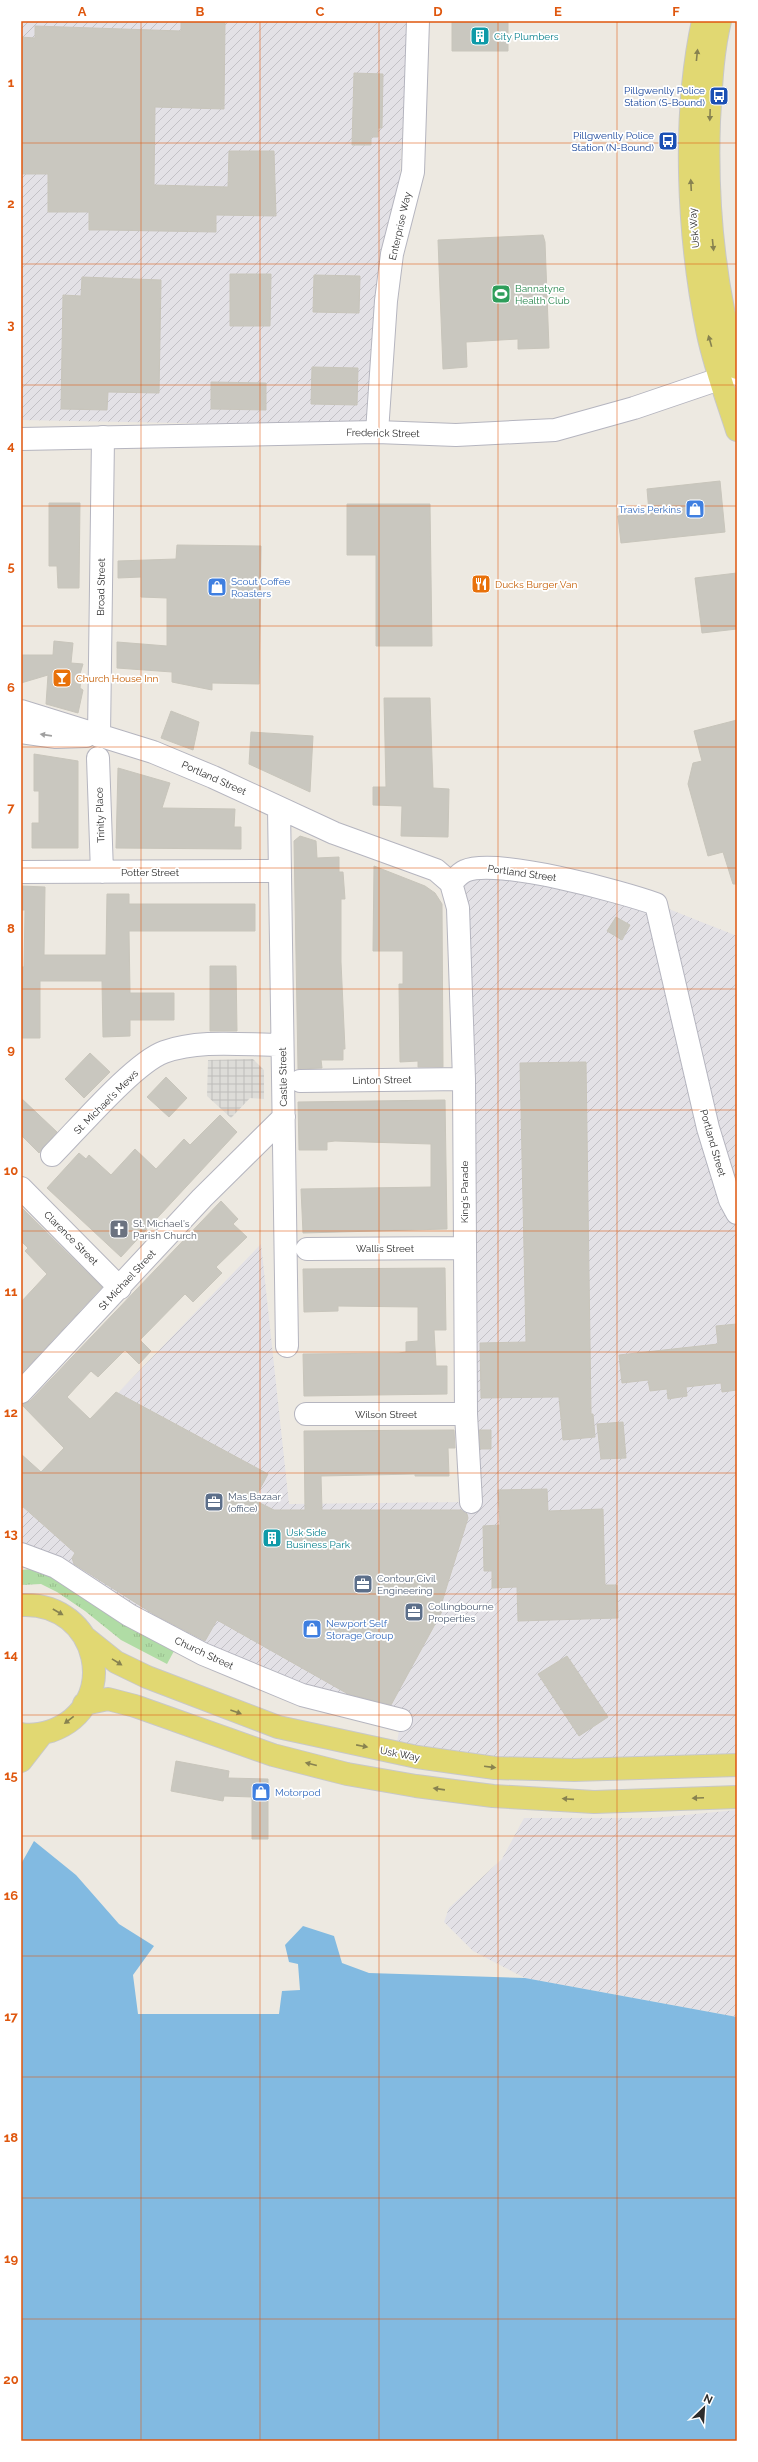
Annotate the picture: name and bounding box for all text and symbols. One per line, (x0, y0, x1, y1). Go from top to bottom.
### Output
text: A (78, 4, 87, 19)
text: B (196, 4, 205, 19)
text: C (316, 4, 325, 19)
text: D (433, 4, 443, 19)
text: E (554, 4, 562, 19)
text: F (672, 4, 680, 19)
building icon: City Plumbers (469, 25, 491, 47)
place label: City Plumbers (494, 31, 559, 42)
one-way arrow (694, 49, 700, 61)
text: 1 (8, 75, 15, 90)
place label: Pillgwenlly Police Station (S-Bound) (624, 85, 705, 108)
bus stop icon: Pillgwenlly Police Station (S-Bound) (708, 85, 730, 107)
one-way arrow (706, 109, 713, 121)
place label: Pillgwenlly Police Station (N-Bound) (571, 130, 654, 153)
bus stop icon: Pillgwenlly Police Station (N-Bound) (657, 130, 679, 152)
one-way arrow (687, 179, 694, 191)
street label: Enterprise Way (387, 190, 413, 261)
text: 2 (7, 196, 15, 211)
street label: Usk Way (687, 207, 701, 249)
one-way arrow (710, 239, 716, 251)
sports icon: Bannatyne Health Club (490, 283, 512, 305)
place label: Bannatyne Health Club (515, 283, 570, 306)
text: 3 (7, 317, 15, 332)
one-way arrow (707, 335, 713, 347)
street label: Frederick Street (346, 427, 421, 439)
text: 4 (7, 438, 15, 453)
shop icon: Travis Perkins (684, 498, 706, 520)
place label: Travis Perkins (618, 504, 681, 515)
street label: Broad Street (95, 557, 107, 616)
text: 5 (7, 559, 15, 574)
restaurant icon: Ducks Burger Van (470, 573, 492, 595)
shop icon: Scout Coffee Roasters (206, 576, 228, 598)
place label: Scout Coffee Roasters (231, 576, 291, 599)
place label: Ducks Burger Van (495, 579, 577, 590)
bar icon: Church House Inn (51, 667, 73, 689)
place label: Church House Inn (76, 673, 159, 684)
text: 6 (7, 680, 15, 695)
one-way arrow (40, 732, 52, 738)
street label: Portland Street (180, 759, 249, 797)
street label: Trinity Place (94, 787, 106, 843)
text: 7 (7, 800, 15, 815)
street label: Portland Street (487, 863, 558, 883)
street label: Potter Street (121, 867, 180, 878)
text: 8 (7, 921, 15, 936)
text: 9 (7, 1042, 15, 1057)
street label: Castle Street (277, 1047, 289, 1107)
street label: St. Michael's Mews (72, 1067, 141, 1136)
street label: Linton Street (352, 1074, 412, 1086)
street label: Portland Street (698, 1108, 728, 1179)
street label: King's Parade (459, 1161, 470, 1223)
text: 10 (4, 1163, 18, 1178)
street label: Clarence Street (42, 1209, 101, 1268)
church icon: St. Michael's Parish Church (108, 1218, 130, 1240)
place label: St. Michael's Parish Church (133, 1218, 197, 1241)
street label: Wallis Street (356, 1243, 415, 1254)
street label: St Michael Street (96, 1247, 158, 1312)
text: 11 (5, 1284, 18, 1299)
text: 12 (4, 1405, 18, 1420)
street label: Wilson Street (355, 1409, 418, 1420)
office icon: Mas Bazaar (office) (203, 1491, 225, 1513)
place label: Mas Bazaar (office) (228, 1491, 281, 1514)
text: 13 (4, 1526, 18, 1541)
building icon: Usk Side Business Park (261, 1527, 283, 1549)
place label: Usk Side Business Park (286, 1527, 351, 1550)
office icon: Contour Civil Engineering (352, 1573, 374, 1595)
place label: Contour Civil Engineering (377, 1573, 436, 1596)
office icon: Collingbourne Properties (403, 1601, 425, 1623)
place label: Collingbourne Properties (428, 1601, 494, 1624)
one-way arrow (52, 1609, 64, 1616)
shop icon: Newport Self Storage Group (301, 1618, 323, 1640)
place label: Newport Self Storage Group (326, 1618, 393, 1641)
street label: Church Street (173, 1635, 236, 1672)
text: 14 (4, 1647, 18, 1662)
one-way arrow (111, 1658, 123, 1665)
one-way arrow (231, 1709, 243, 1715)
one-way arrow (63, 1716, 74, 1725)
one-way arrow (355, 1744, 368, 1750)
street label: Usk Way (379, 1745, 421, 1763)
one-way arrow (305, 1761, 317, 1767)
one-way arrow (484, 1764, 496, 1770)
text: 15 (4, 1768, 18, 1783)
shop icon: Motorpod (250, 1781, 272, 1803)
one-way arrow (433, 1786, 445, 1792)
place label: Motorpod (275, 1787, 321, 1798)
one-way arrow (691, 1795, 704, 1801)
one-way arrow (562, 1796, 574, 1803)
text: 16 (4, 1888, 18, 1903)
text: 17 (4, 2009, 19, 2024)
text: 18 (4, 2130, 18, 2145)
text: 19 (4, 2251, 18, 2266)
text: 20 (3, 2372, 19, 2387)
north arrow (684, 2388, 724, 2428)
text: N (701, 2392, 715, 2407)

